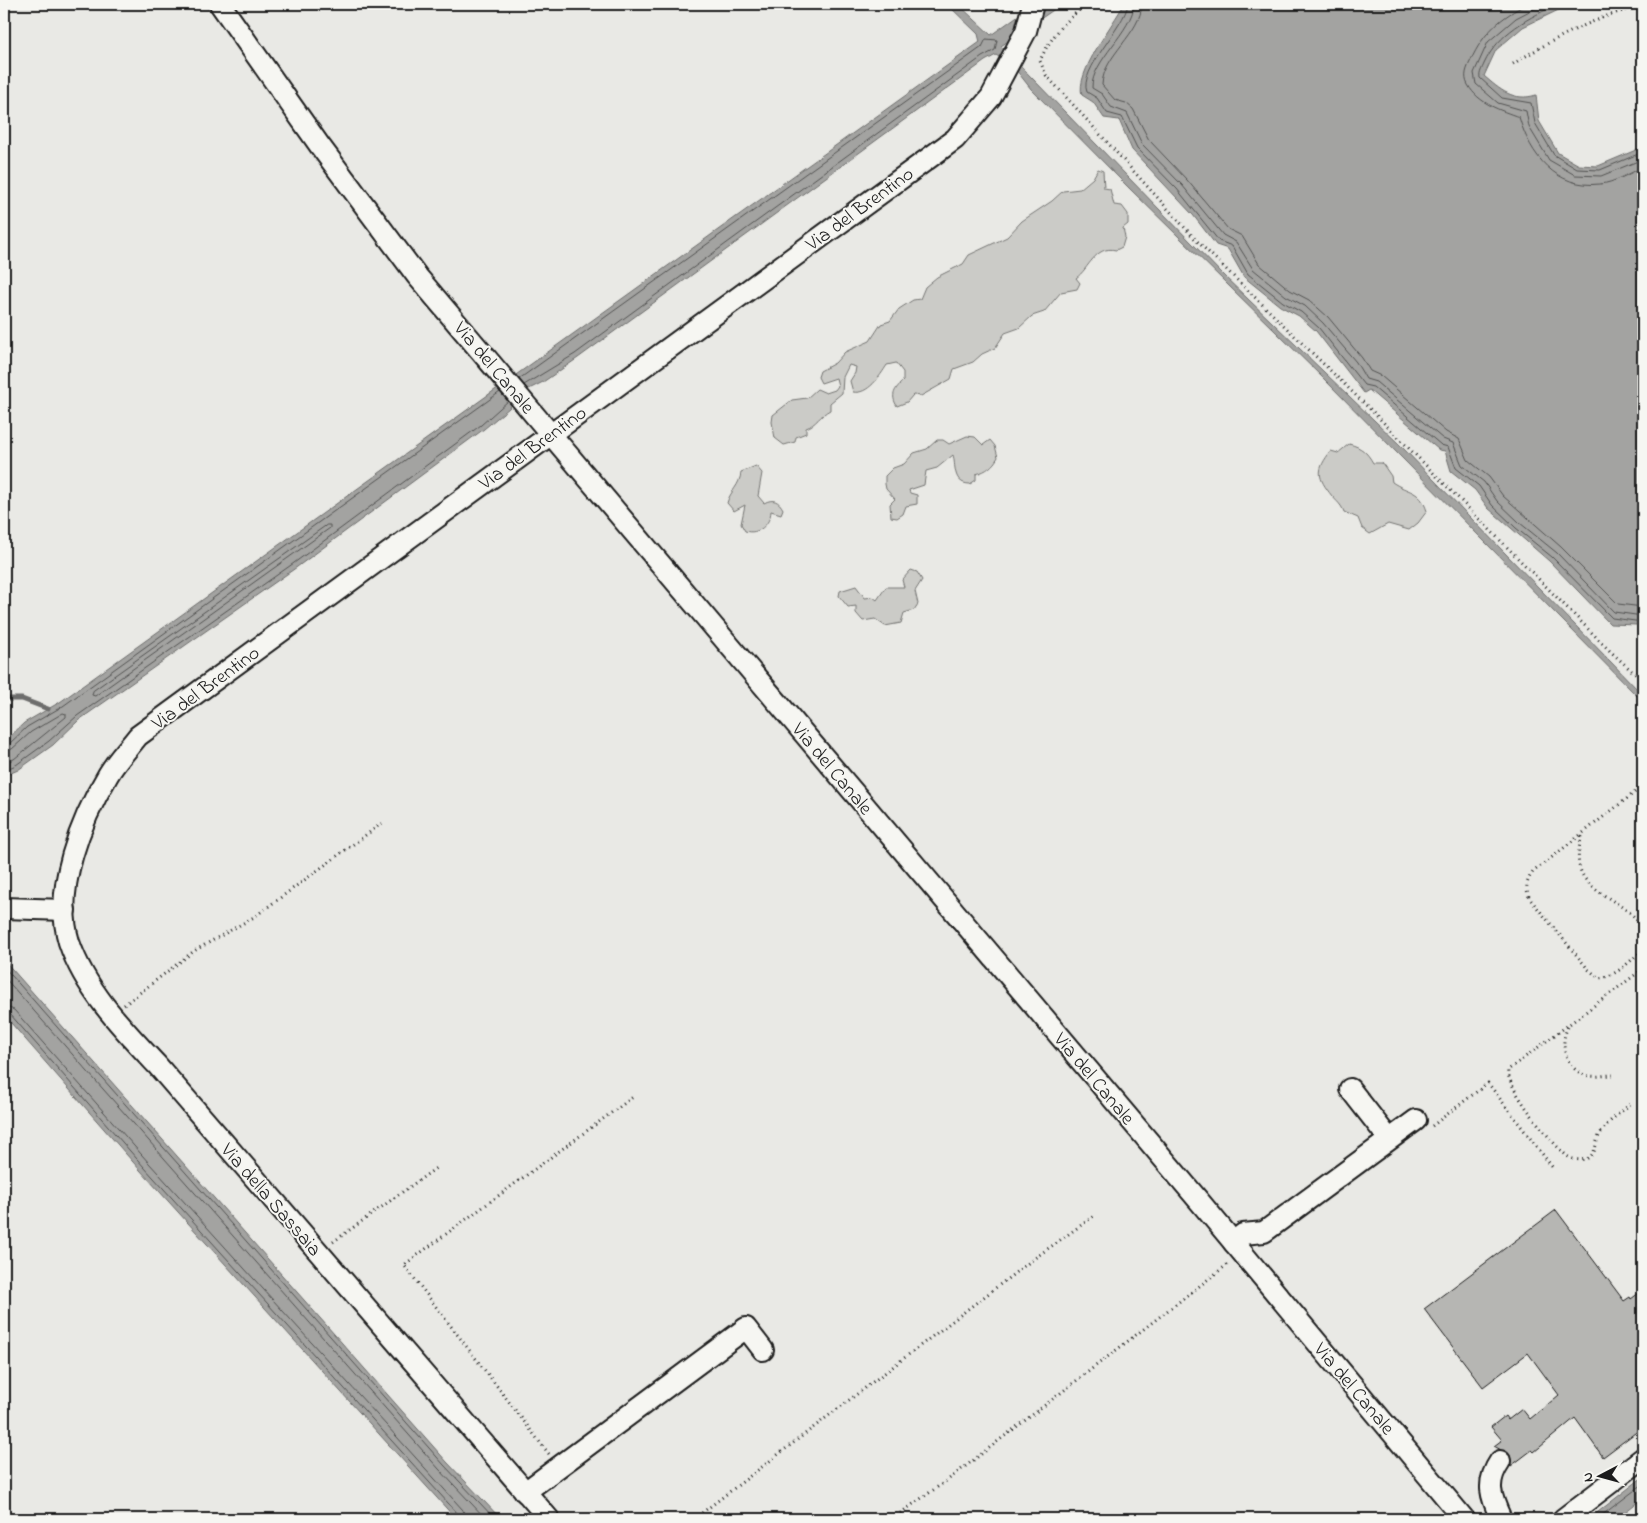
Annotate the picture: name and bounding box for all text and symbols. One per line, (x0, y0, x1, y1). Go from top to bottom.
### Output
street label: Via del Brentino (800, 161, 921, 260)
street label: Via del Canale (445, 315, 541, 421)
street label: Via del Brentino (473, 400, 594, 499)
street label: Via del Brentino (146, 640, 267, 739)
street label: Via del Canale (783, 716, 879, 822)
street label: Via del Canale (1045, 1026, 1141, 1132)
street label: Via della Sassaia (212, 1137, 328, 1264)
street label: Via del Canale (1305, 1336, 1401, 1442)
north arrow (1574, 1450, 1624, 1500)
text: N (1578, 1471, 1599, 1483)

